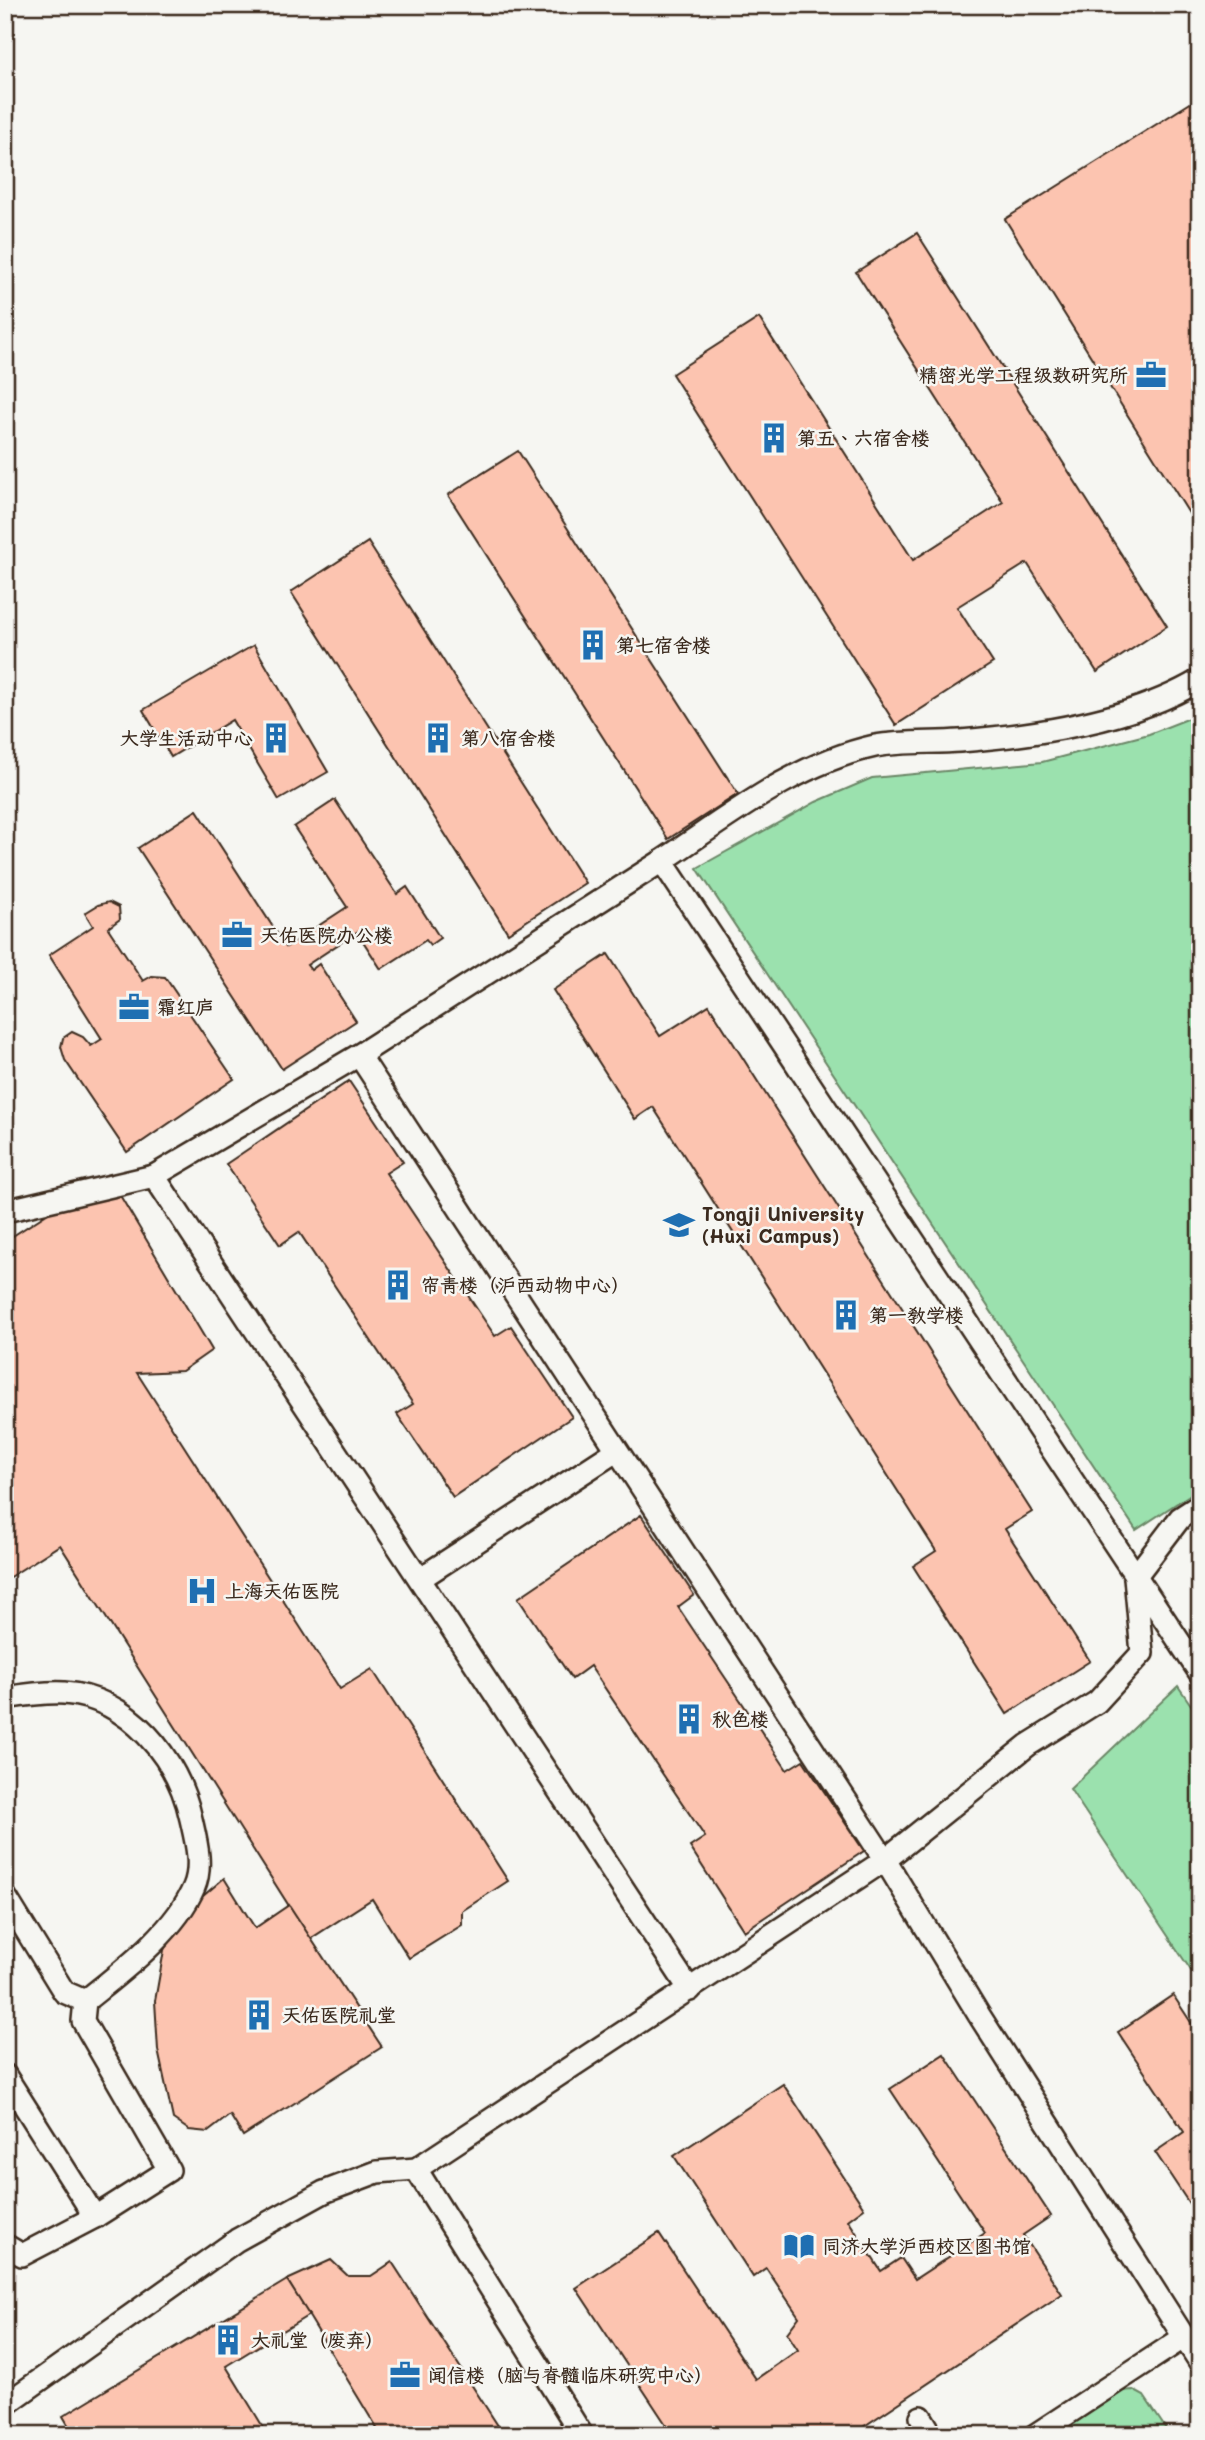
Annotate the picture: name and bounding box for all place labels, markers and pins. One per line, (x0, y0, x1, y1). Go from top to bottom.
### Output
office icon: 精密光学工程级数研究所 (1134, 358, 1168, 392)
place label: 精密光学工程级数研究所 (919, 362, 1128, 387)
building icon: 第五、六宿舍楼 (757, 421, 791, 455)
place label: 第五、六宿舍楼 (797, 425, 930, 450)
building icon: 第七宿舍楼 (576, 628, 610, 662)
place label: 第七宿舍楼 (616, 632, 711, 657)
building icon: 大学生活动中心 (259, 721, 293, 755)
building icon: 第八宿舍楼 (421, 721, 455, 755)
place label: 大学生活动中心 (120, 725, 253, 750)
place label: 第八宿舍楼 (461, 725, 556, 750)
office icon: 天佑医院办公楼 (220, 918, 254, 952)
place label: 天佑医院办公楼 (260, 922, 393, 947)
office icon: 霜红庐 (117, 990, 151, 1024)
place label: 霜红庐 (157, 994, 214, 1019)
place label: Tongji University (Huxi Campus) (702, 1201, 864, 1248)
school or university icon: Tongji University (Huxi Campus) (662, 1208, 696, 1242)
building icon: 帘青楼（沪西动物中心） (381, 1268, 415, 1302)
place label: 帘青楼（沪西动物中心） (421, 1272, 630, 1297)
building icon: 第一教学楼 (829, 1298, 863, 1332)
place label: 第一教学楼 (869, 1302, 964, 1327)
hospital icon: 上海天佑医院 (185, 1574, 219, 1608)
place label: 上海天佑医院 (225, 1578, 339, 1603)
building icon: 秋色楼 (672, 1702, 706, 1736)
place label: 秋色楼 (712, 1706, 769, 1731)
building icon: 天佑医院礼堂 (242, 1998, 276, 2032)
place label: 天佑医院礼堂 (282, 2002, 396, 2027)
library icon: 同济大学沪西校区图书馆 (782, 2229, 816, 2263)
place label: 同济大学沪西校区图书馆 (822, 2233, 1031, 2258)
building icon: 大礼堂（废弃） (211, 2323, 245, 2357)
place label: 大礼堂（废弃） (251, 2327, 384, 2352)
office icon: 闻信楼（脑与脊髓临床研究中心） (388, 2358, 422, 2392)
place label: 闻信楼（脑与脊髓临床研究中心） (428, 2362, 713, 2387)

